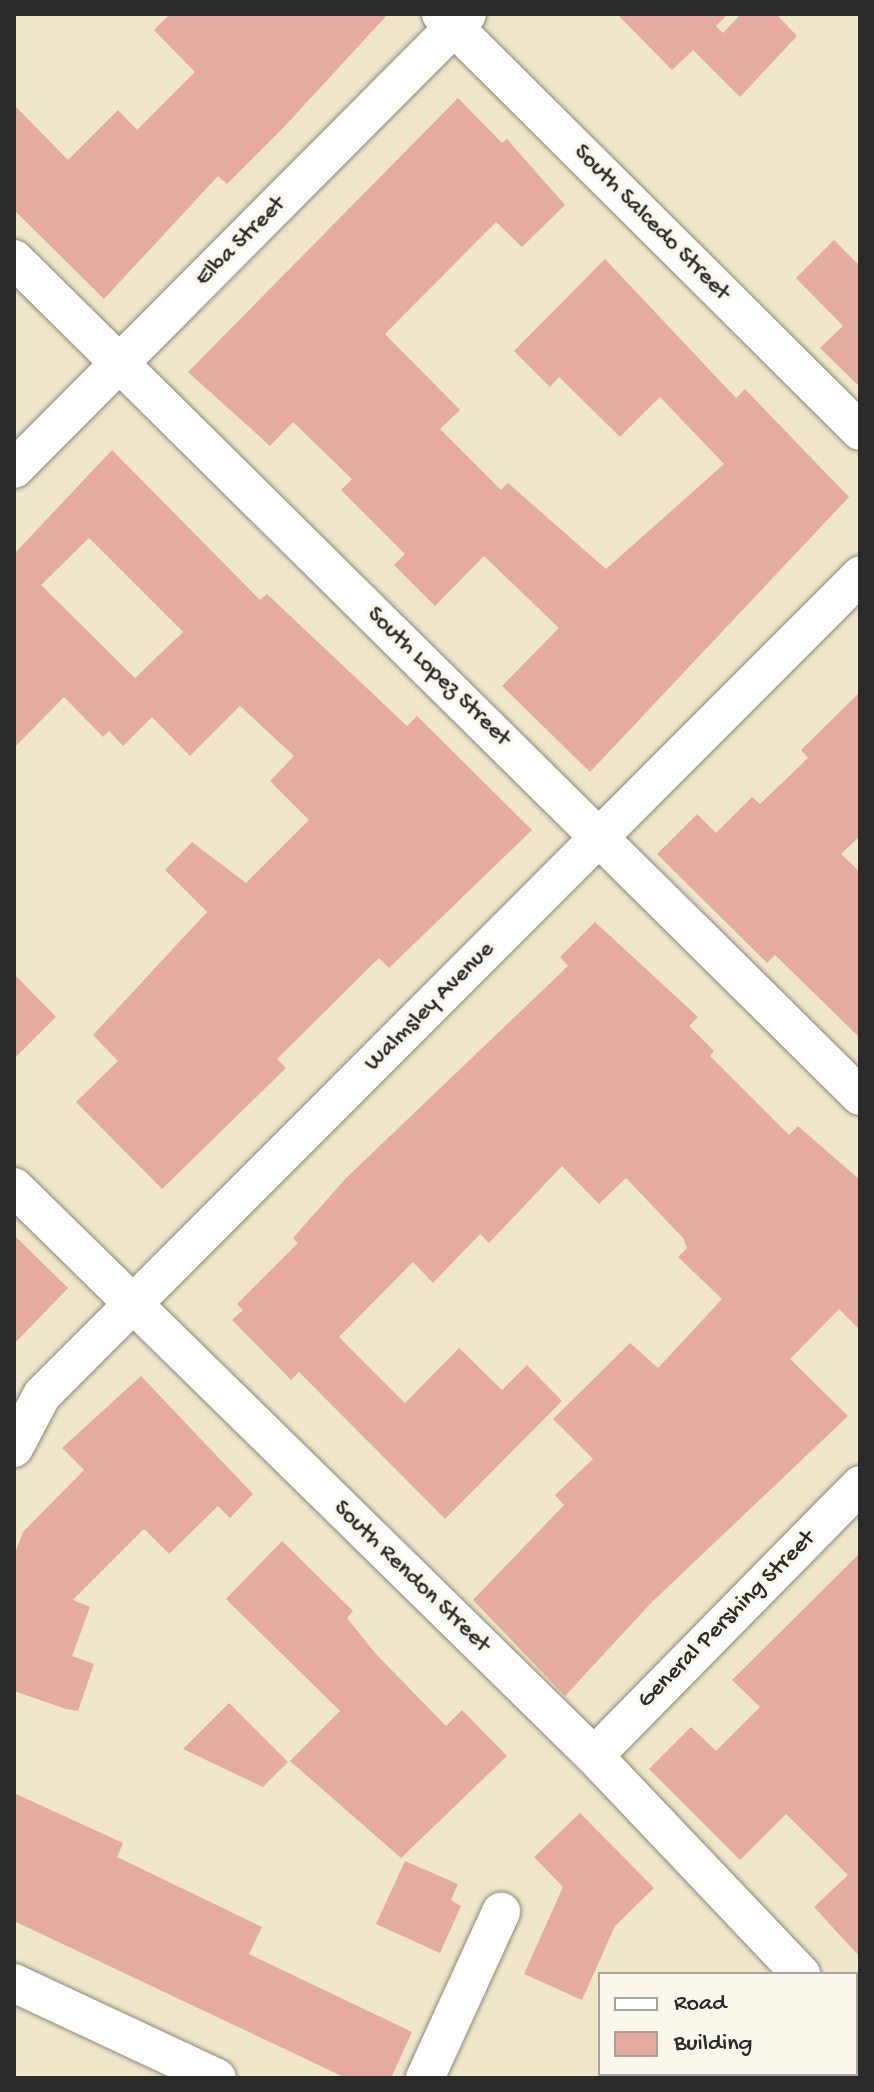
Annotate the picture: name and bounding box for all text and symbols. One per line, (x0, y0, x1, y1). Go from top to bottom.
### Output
street label: South Salcedo Street (567, 139, 735, 307)
street label: Elba Street (190, 191, 292, 293)
street label: South Lopez Street (360, 601, 516, 753)
street label: Walmsley Avenue (359, 936, 501, 1078)
street label: South Rendon Street (326, 1495, 496, 1659)
street label: General Pershing Street (632, 1525, 822, 1715)
legend (598, 1972, 858, 2076)
text: Road (674, 1990, 726, 2019)
text: Building (674, 2030, 752, 2059)

